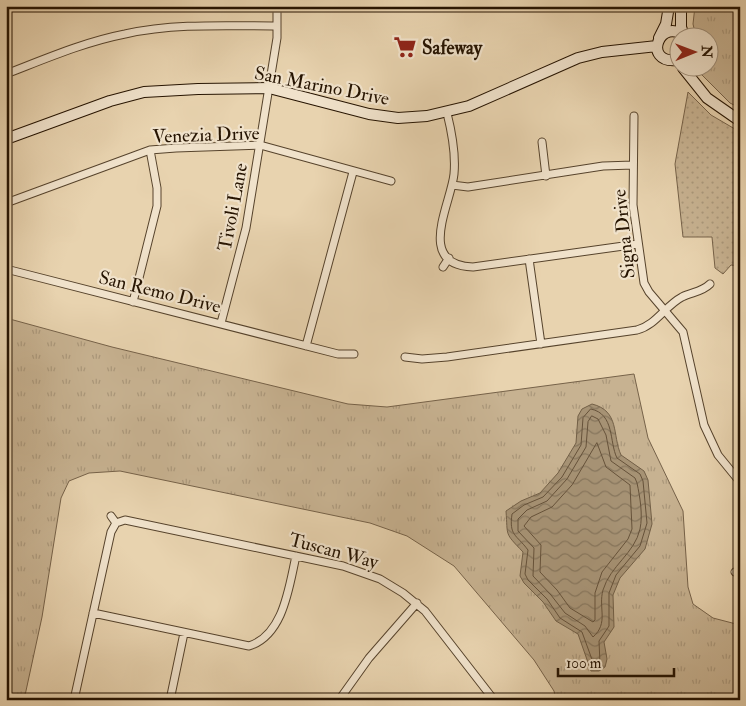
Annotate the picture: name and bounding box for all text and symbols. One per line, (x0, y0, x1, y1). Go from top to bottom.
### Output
north arrow (668, 28, 718, 78)
supermarket icon: Safeway (392, 34, 418, 60)
place label: Safeway (422, 36, 483, 61)
text: N (698, 44, 715, 59)
street label: San Marino Drive (252, 61, 391, 111)
street label: Venezia Drive (152, 121, 260, 149)
street label: Tivoli Lane (213, 161, 253, 253)
street label: Signa Drive (607, 188, 641, 280)
street label: San Remo Drive (96, 265, 223, 319)
street label: Tuscan Way (286, 528, 382, 575)
scale bar (558, 646, 675, 678)
text: 100 m (566, 654, 602, 673)

